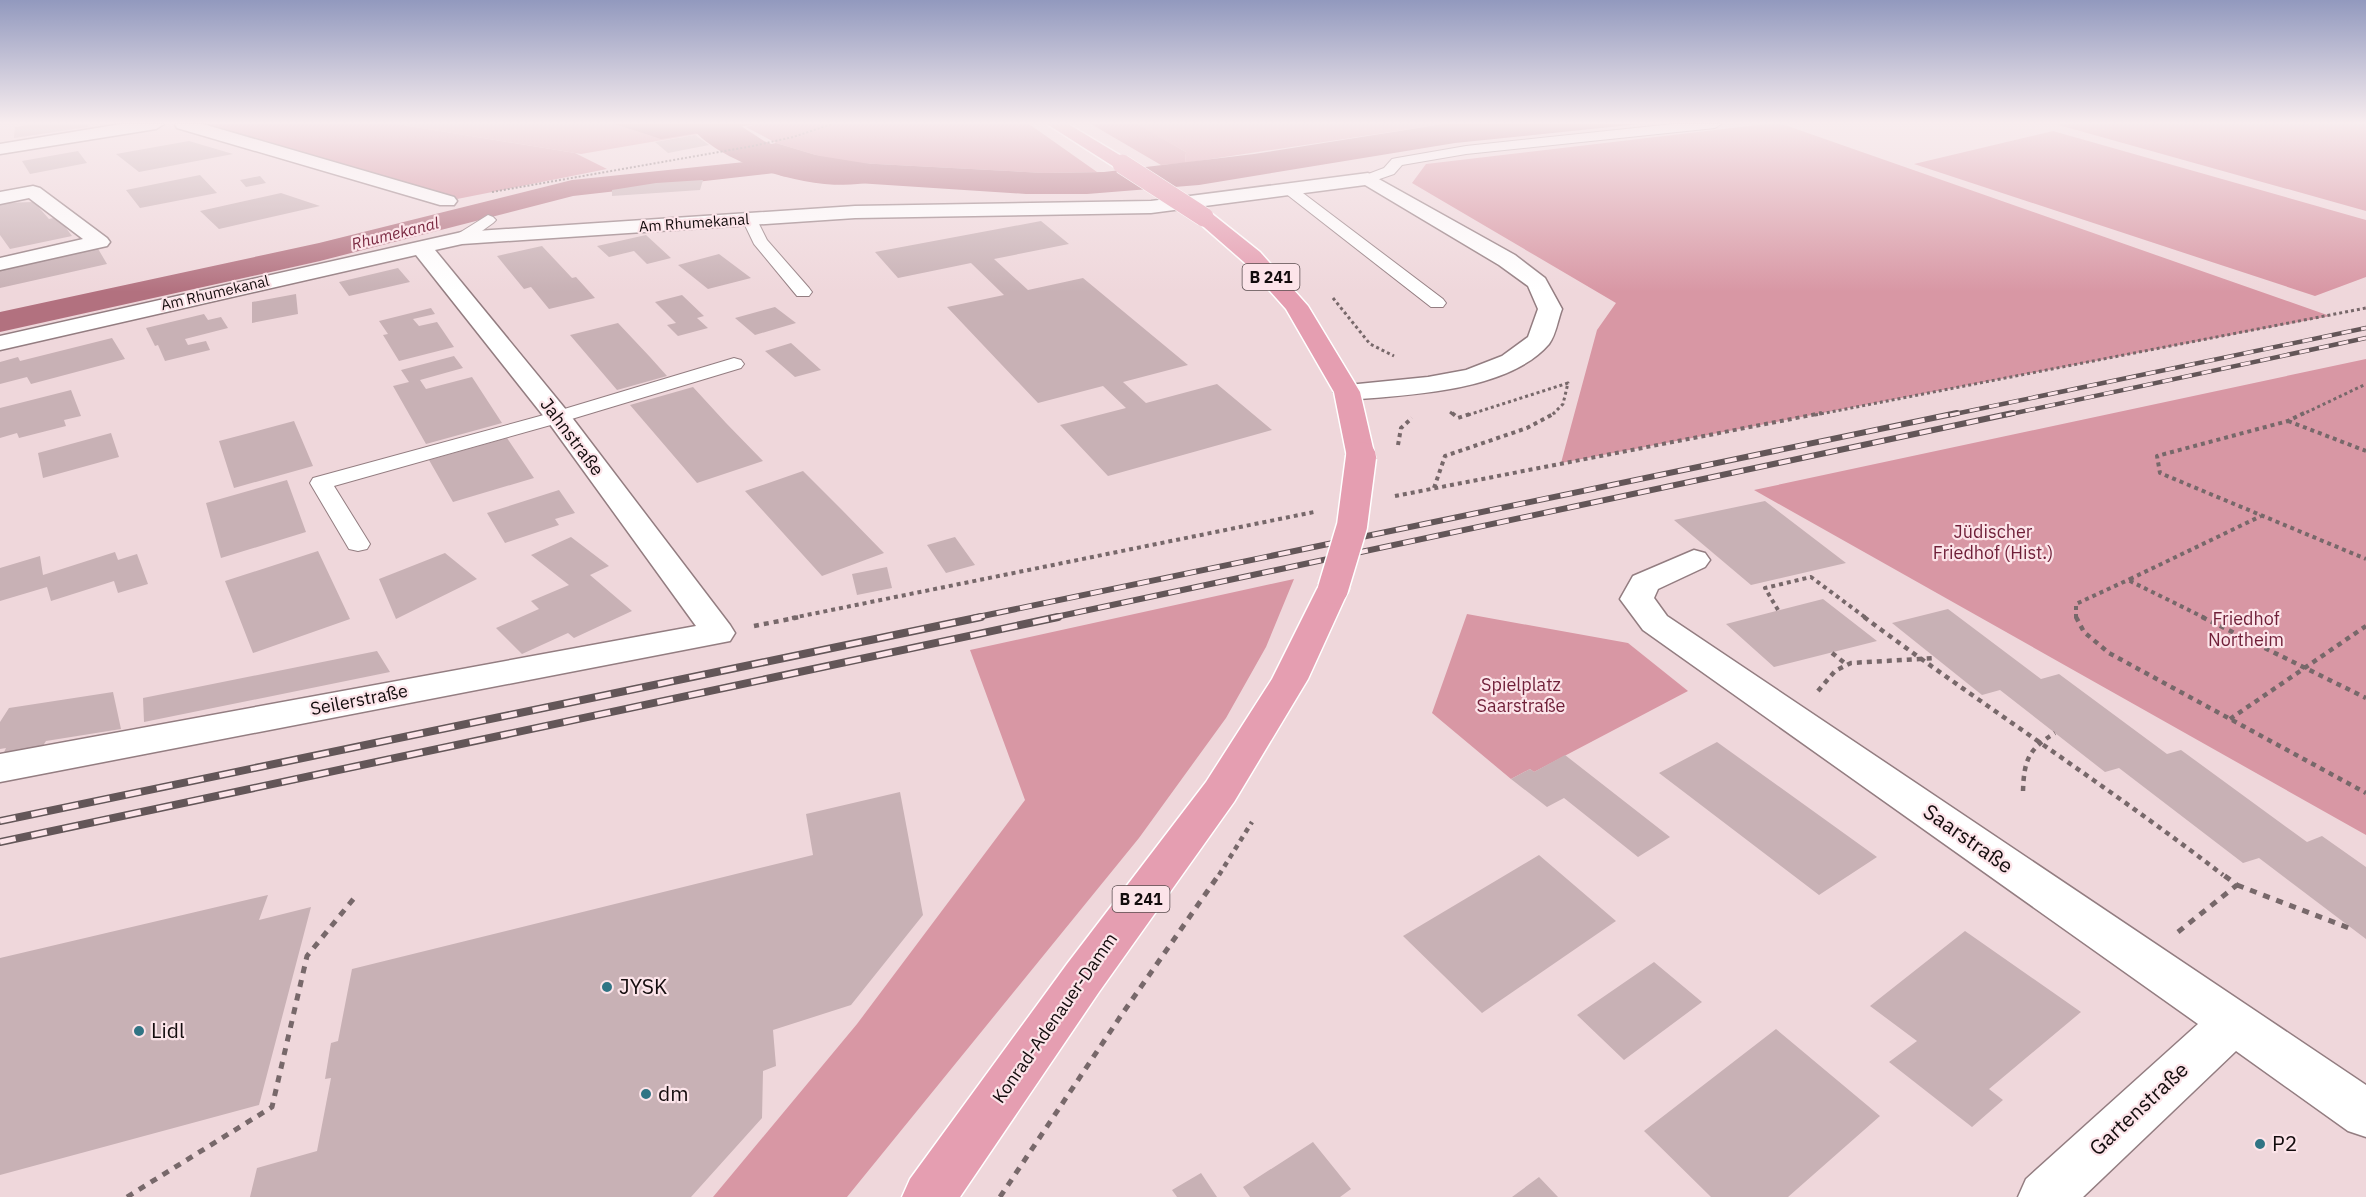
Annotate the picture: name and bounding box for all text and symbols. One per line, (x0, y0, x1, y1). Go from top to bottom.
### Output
street label: Am Rhumekanal (638, 209, 750, 236)
water label: Rhumekanal (349, 212, 442, 254)
road number: B 241 (1242, 264, 1300, 290)
street label: Am Rhumekanal (159, 271, 271, 314)
street label: Jahnstraße (536, 393, 609, 480)
park label: Jüdischer Friedhof (Hist.) (1933, 520, 2053, 564)
park label: Friedhof Northeim (2208, 607, 2284, 651)
park label: Spielplatz Saarstraße (1477, 673, 1566, 717)
street label: Seilerstraße (308, 679, 410, 720)
street label: Saarstraße (1918, 797, 2019, 879)
road number: B 241 (1112, 886, 1170, 912)
street label: Konrad-Adenauer-Damm (987, 928, 1122, 1107)
place label: JYSK (619, 972, 667, 1000)
marker: JYSK (600, 980, 614, 994)
place label: Lidl (151, 1016, 185, 1044)
marker: Lidl (132, 1024, 146, 1038)
street label: Gartenstraße (2083, 1055, 2194, 1161)
place label: dm (658, 1079, 689, 1107)
marker: dm (639, 1087, 653, 1101)
place label: P2 (2272, 1129, 2297, 1157)
marker: P2 (2253, 1137, 2267, 1151)

